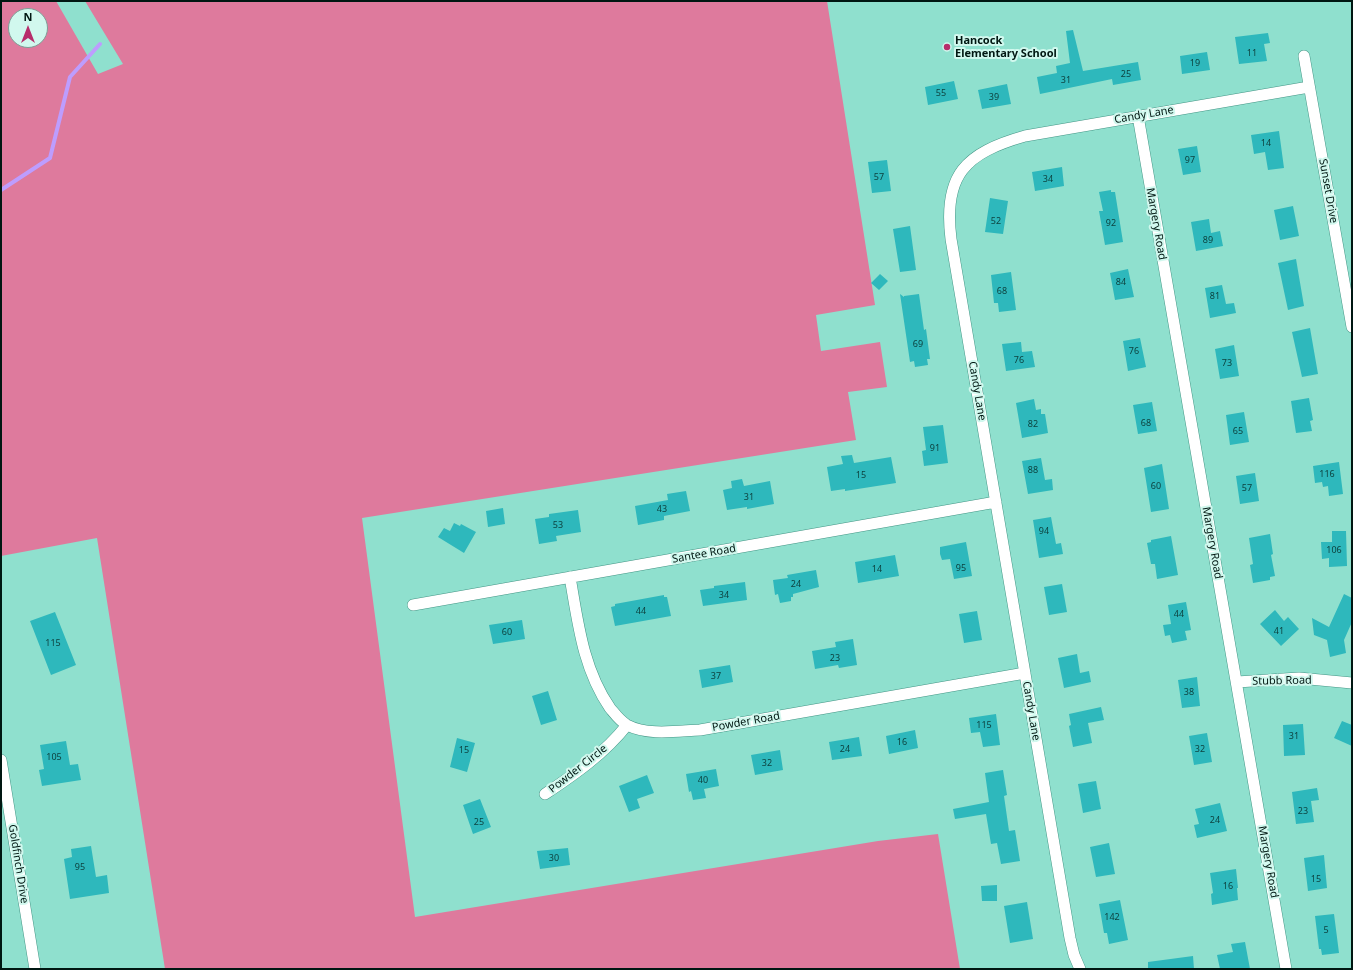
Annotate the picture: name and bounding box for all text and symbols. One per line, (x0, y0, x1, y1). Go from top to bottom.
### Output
north arrow (8, 8, 48, 48)
text: N (24, 9, 32, 24)
place label: Hancock Elementary School (955, 34, 1057, 60)
marker: Hancock Elementary School (942, 42, 952, 52)
house number: 11 (1247, 48, 1257, 58)
house number: 19 (1190, 58, 1200, 68)
house number: 25 (1121, 69, 1131, 79)
house number: 31 (1061, 75, 1071, 85)
house number: 55 (936, 88, 946, 98)
house number: 39 (989, 92, 999, 102)
street label: Candy Lane (1113, 103, 1175, 127)
house number: 14 (1261, 138, 1271, 148)
house number: 97 (1185, 155, 1195, 165)
street label: Sunset Drive (1316, 158, 1340, 224)
house number: 57 (874, 172, 884, 182)
house number: 34 (1043, 174, 1053, 184)
street label: Margery Road (1143, 187, 1169, 261)
house number: 52 (991, 216, 1001, 226)
house number: 92 (1106, 218, 1116, 228)
house number: 89 (1203, 235, 1213, 245)
house number: 84 (1116, 277, 1126, 287)
house number: 68 (997, 286, 1007, 296)
house number: 81 (1210, 291, 1220, 301)
house number: 69 (913, 339, 923, 349)
house number: 76 (1129, 346, 1139, 356)
house number: 76 (1014, 355, 1024, 365)
house number: 73 (1222, 358, 1232, 368)
street label: Candy Lane (965, 360, 989, 422)
house number: 68 (1141, 418, 1151, 428)
house number: 82 (1028, 419, 1038, 429)
house number: 65 (1233, 426, 1243, 436)
house number: 91 (930, 443, 940, 453)
house number: 88 (1028, 465, 1038, 475)
house number: 116 (1319, 469, 1335, 479)
house number: 15 (856, 470, 866, 480)
house number: 60 (1151, 481, 1161, 491)
house number: 57 (1242, 483, 1252, 493)
house number: 31 (744, 492, 754, 502)
house number: 43 (657, 504, 667, 514)
street label: Margery Road (1199, 506, 1225, 580)
house number: 53 (553, 520, 563, 530)
house number: 94 (1039, 526, 1049, 536)
street label: Santee Road (671, 542, 737, 566)
house number: 106 (1326, 545, 1342, 555)
house number: 95 (956, 563, 966, 573)
house number: 14 (872, 564, 882, 574)
house number: 24 (791, 579, 801, 589)
house number: 34 (719, 590, 729, 600)
house number: 44 (636, 606, 646, 616)
house number: 44 (1174, 609, 1184, 619)
house number: 41 (1274, 626, 1284, 636)
house number: 60 (502, 627, 512, 637)
house number: 115 (45, 638, 61, 648)
house number: 23 (830, 653, 840, 663)
house number: 37 (711, 671, 721, 681)
street label: Stubb Road (1252, 674, 1312, 688)
street label: Candy Lane (1019, 680, 1043, 742)
house number: 38 (1184, 687, 1194, 697)
street label: Powder Road (711, 710, 781, 734)
house number: 115 (976, 720, 992, 730)
house number: 31 (1289, 731, 1299, 741)
house number: 16 (897, 737, 907, 747)
street label: Powder Circle (546, 742, 610, 796)
house number: 24 (840, 744, 850, 754)
house number: 32 (1195, 744, 1205, 754)
house number: 15 (459, 745, 469, 755)
house number: 105 (46, 752, 62, 762)
house number: 32 (762, 758, 772, 768)
house number: 40 (698, 775, 708, 785)
house number: 23 (1298, 806, 1308, 816)
house number: 24 (1210, 815, 1220, 825)
house number: 25 (474, 817, 484, 827)
street label: Goldfinch Drive (5, 824, 31, 904)
street label: Margery Road (1255, 825, 1281, 899)
house number: 30 (549, 853, 559, 863)
house number: 95 (75, 862, 85, 872)
house number: 15 (1311, 874, 1321, 884)
house number: 16 (1223, 881, 1233, 891)
house number: 142 (1104, 912, 1120, 922)
house number: 5 (1323, 925, 1329, 935)

